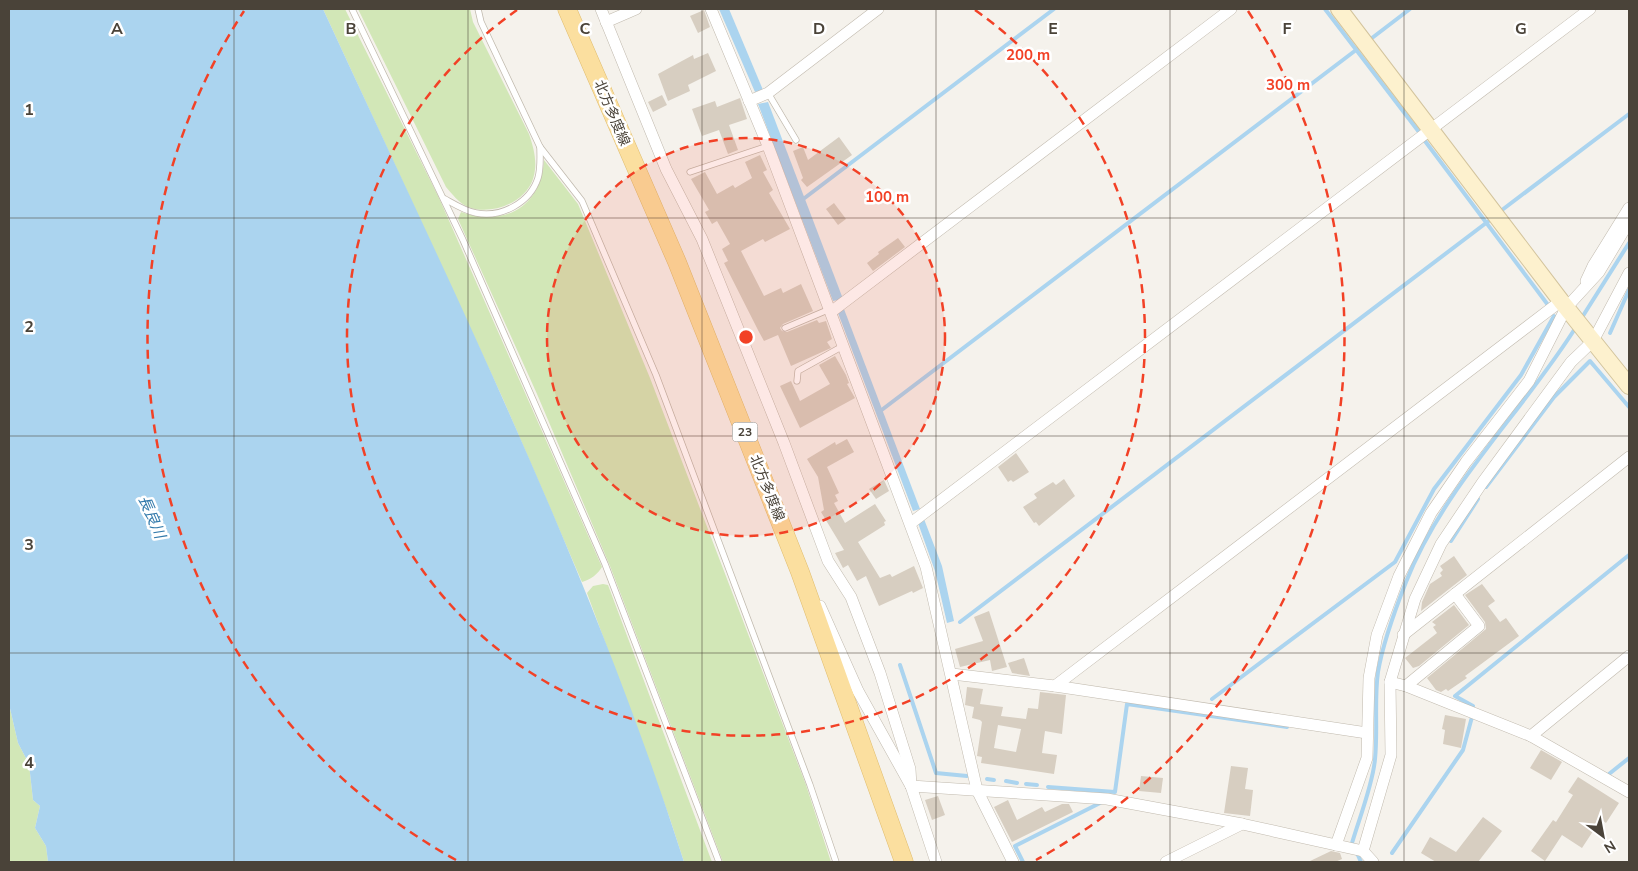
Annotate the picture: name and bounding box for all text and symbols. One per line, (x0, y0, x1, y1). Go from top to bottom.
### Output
text: A (111, 18, 123, 40)
text: B (345, 18, 357, 40)
text: C (580, 18, 591, 40)
text: D (813, 18, 825, 40)
text: E (1048, 18, 1058, 40)
text: F (1283, 18, 1292, 40)
text: G (1515, 18, 1527, 40)
text: 200 m (1006, 45, 1050, 65)
text: 300 m (1266, 75, 1310, 95)
street label: 北方多度線 (590, 77, 634, 149)
text: 1 (24, 99, 34, 121)
text: 100 m (865, 187, 909, 207)
text: 2 (24, 316, 34, 338)
centre of rings (737, 328, 755, 346)
road number: 23 (732, 422, 758, 442)
street label: 北方多度線 (745, 452, 789, 524)
water label: 長良川 (134, 492, 171, 543)
text: 3 (24, 534, 34, 556)
text: 4 (24, 752, 34, 774)
north arrow (1578, 811, 1628, 861)
text: N (1600, 836, 1619, 857)

